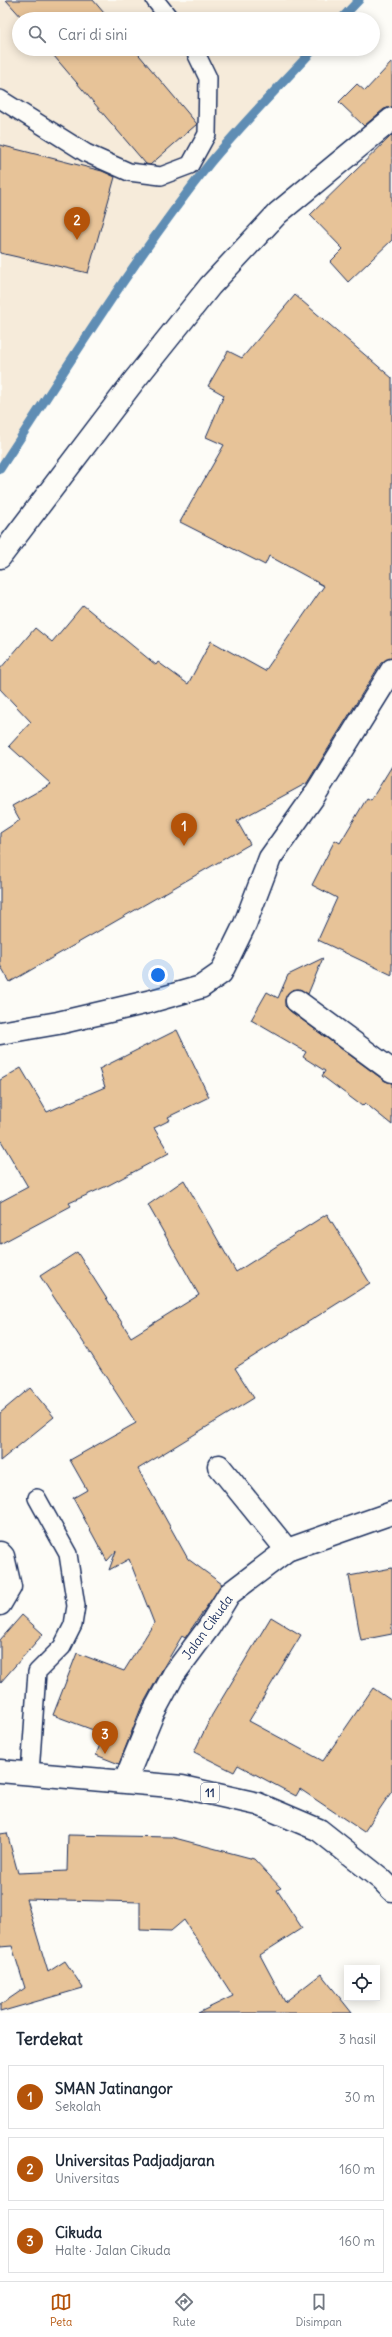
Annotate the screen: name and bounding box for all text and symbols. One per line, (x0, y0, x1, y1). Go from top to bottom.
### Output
search box (12, 12, 380, 56)
icon: search (26, 23, 48, 45)
text: Cari di sini (58, 25, 127, 44)
pin: 2 (64, 207, 90, 240)
pin: 1 (171, 813, 197, 846)
your location (148, 965, 168, 985)
street label: Jalan Cikuda (178, 1592, 237, 1663)
pin: 3 (92, 1721, 118, 1754)
road number: 11 (201, 1783, 219, 1803)
map controls (344, 1965, 380, 2001)
button: locate (344, 1965, 380, 2001)
text: Terdekat (16, 2028, 83, 2050)
text: 3 hasil (339, 2031, 376, 2048)
text: SMAN Jatinangor (55, 2079, 173, 2098)
text: 1 (27, 2089, 33, 2106)
text: 30 m (345, 2089, 375, 2106)
text: Sekolah (55, 2098, 101, 2115)
text: Universitas Padjadjaran (55, 2151, 215, 2170)
text: 2 (26, 2161, 34, 2178)
text: 160 m (339, 2161, 375, 2178)
text: Universitas (55, 2170, 119, 2187)
text: Cikuda (55, 2223, 102, 2242)
text: 3 (26, 2233, 34, 2250)
text: 160 m (339, 2233, 375, 2250)
text: Halte · Jalan Cikuda (55, 2242, 171, 2259)
tab: Peta (50, 2291, 72, 2329)
tab: Rute (172, 2291, 195, 2329)
tab: Disimpan (296, 2291, 342, 2329)

